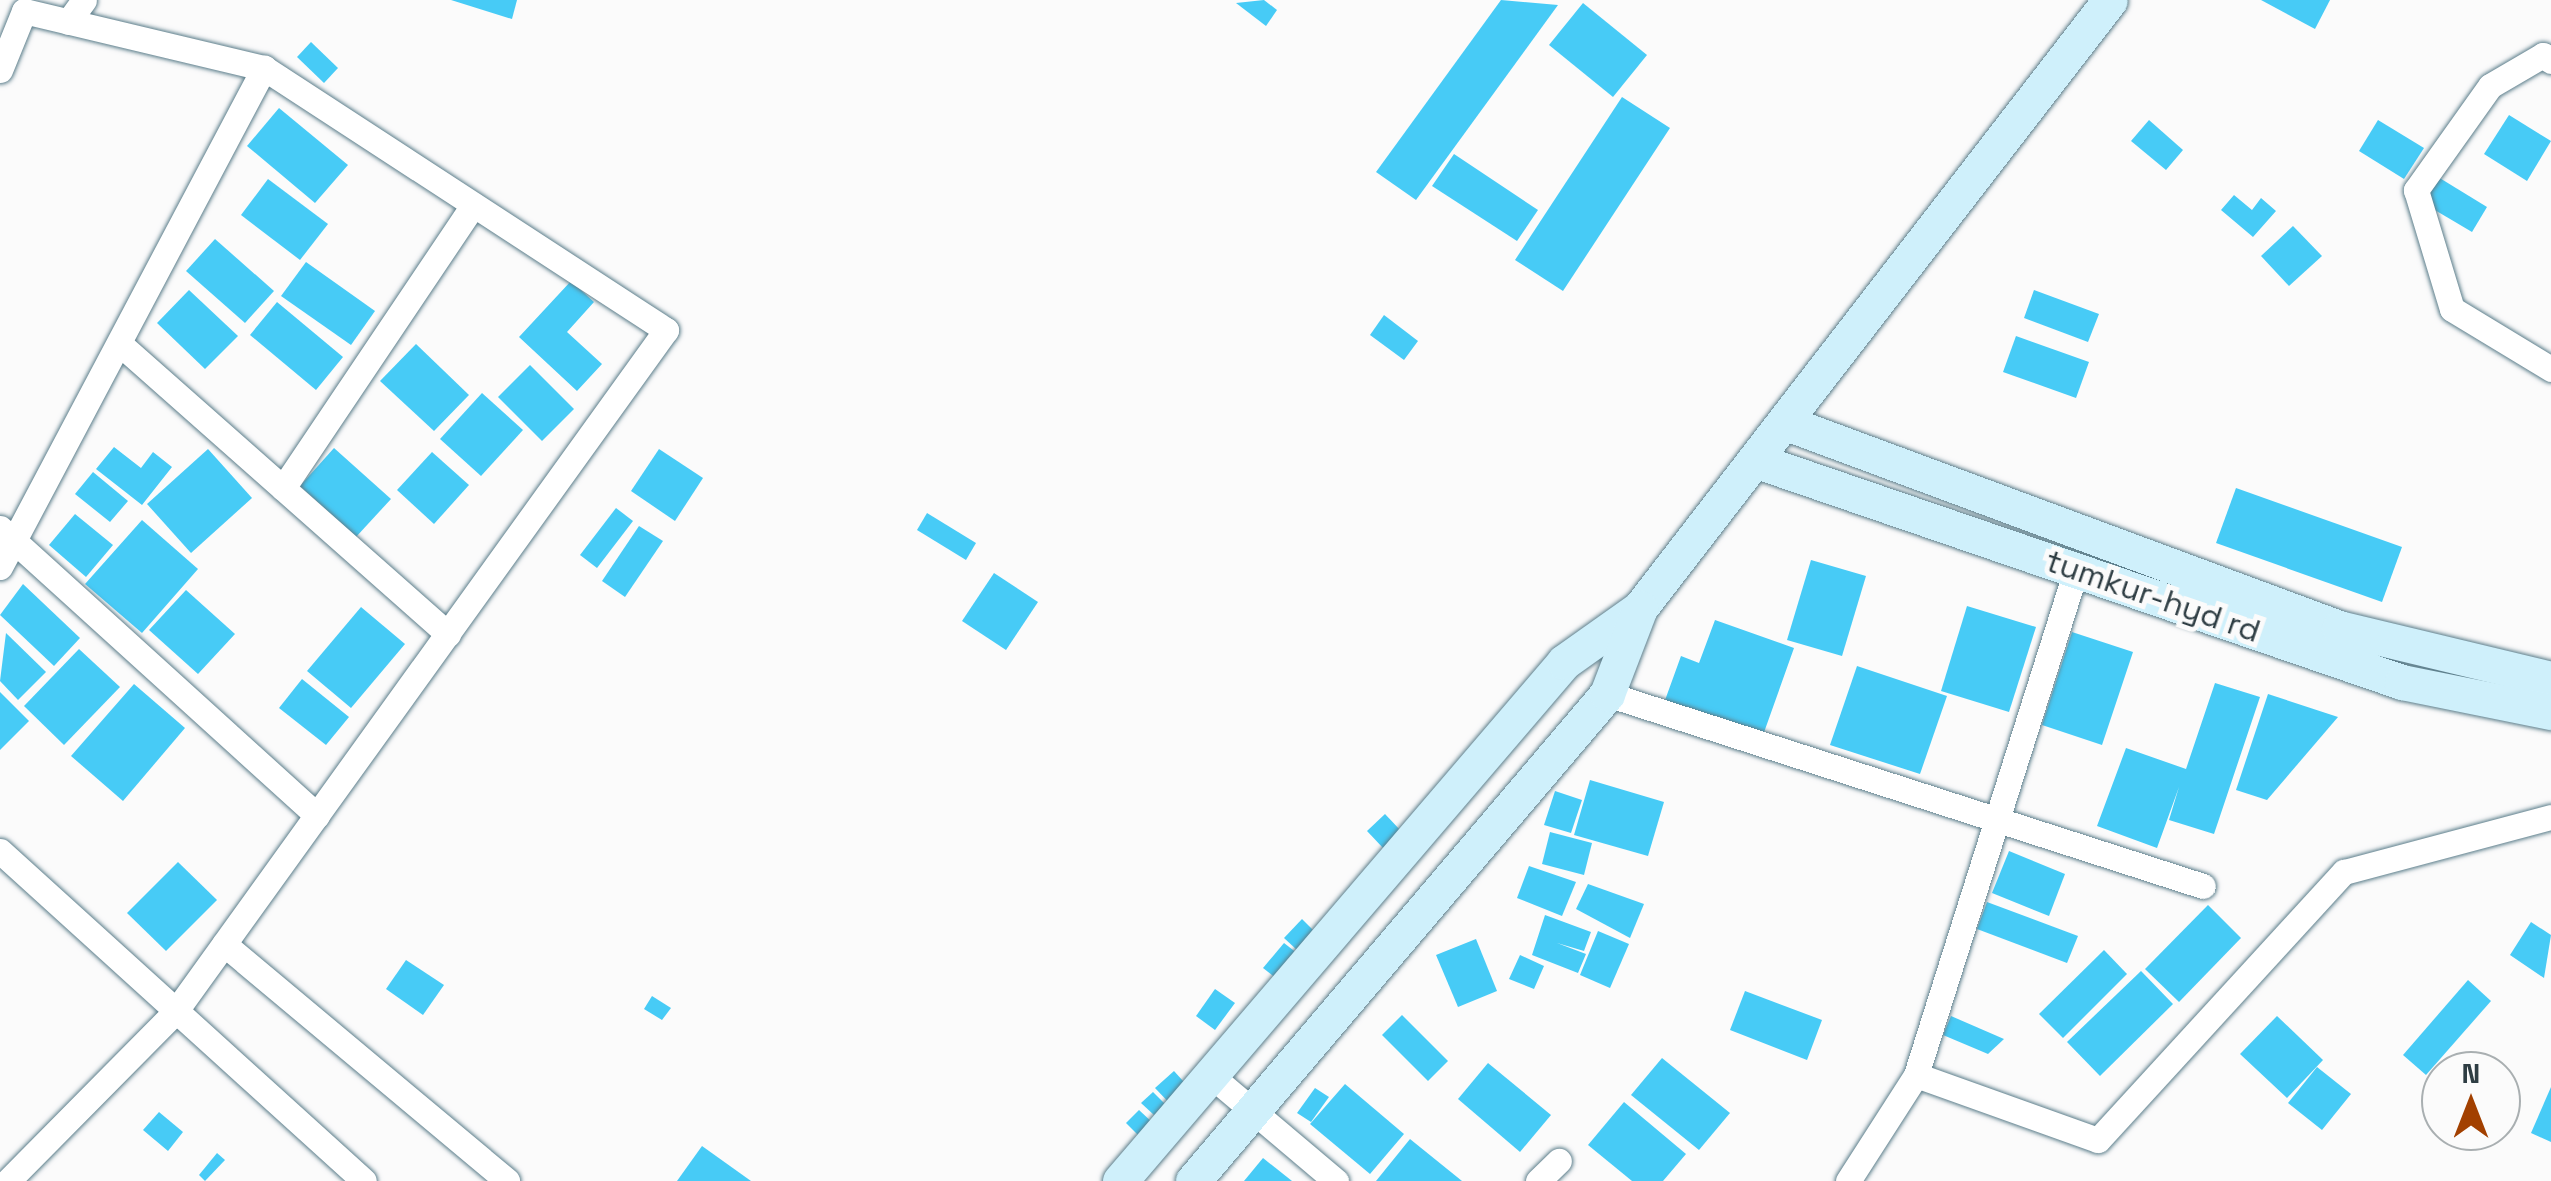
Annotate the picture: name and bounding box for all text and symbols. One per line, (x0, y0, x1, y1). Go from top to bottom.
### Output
street label: tumkur-hyd rd (2041, 541, 2265, 651)
north arrow (2421, 1051, 2521, 1151)
text: N (2462, 1055, 2480, 1091)

